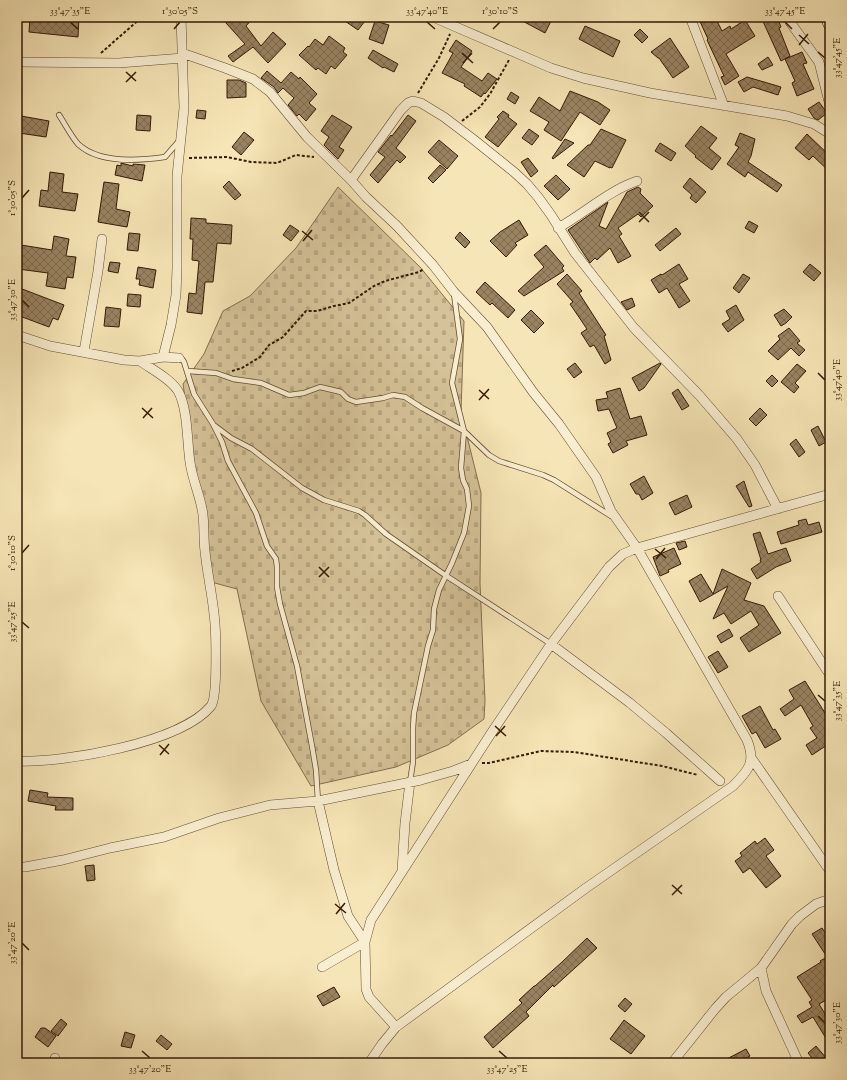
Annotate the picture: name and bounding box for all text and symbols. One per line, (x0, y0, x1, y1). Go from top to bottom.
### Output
text: 33°47'35"E (50, 4, 90, 19)
text: 1°30'05"S (162, 4, 198, 19)
text: 33°47'40"E (406, 4, 448, 19)
text: 1°30'10"S (482, 4, 518, 19)
text: 33°47'45"E (765, 4, 805, 19)
text: 33°47'45"E (830, 38, 845, 78)
text: 1°30'05"S (5, 180, 20, 216)
text: 33°47'30"E (5, 279, 20, 321)
text: 33°47'40"E (830, 359, 845, 401)
text: 1°30'10"S (5, 535, 20, 571)
text: 33°47'25"E (5, 602, 20, 642)
text: 33°47'35"E (830, 681, 845, 721)
text: 33°47'20"E (5, 922, 20, 964)
text: 33°47'30"E (830, 1002, 845, 1044)
text: 33°47'20"E (129, 1062, 171, 1077)
text: 33°47'25"E (487, 1062, 527, 1077)

